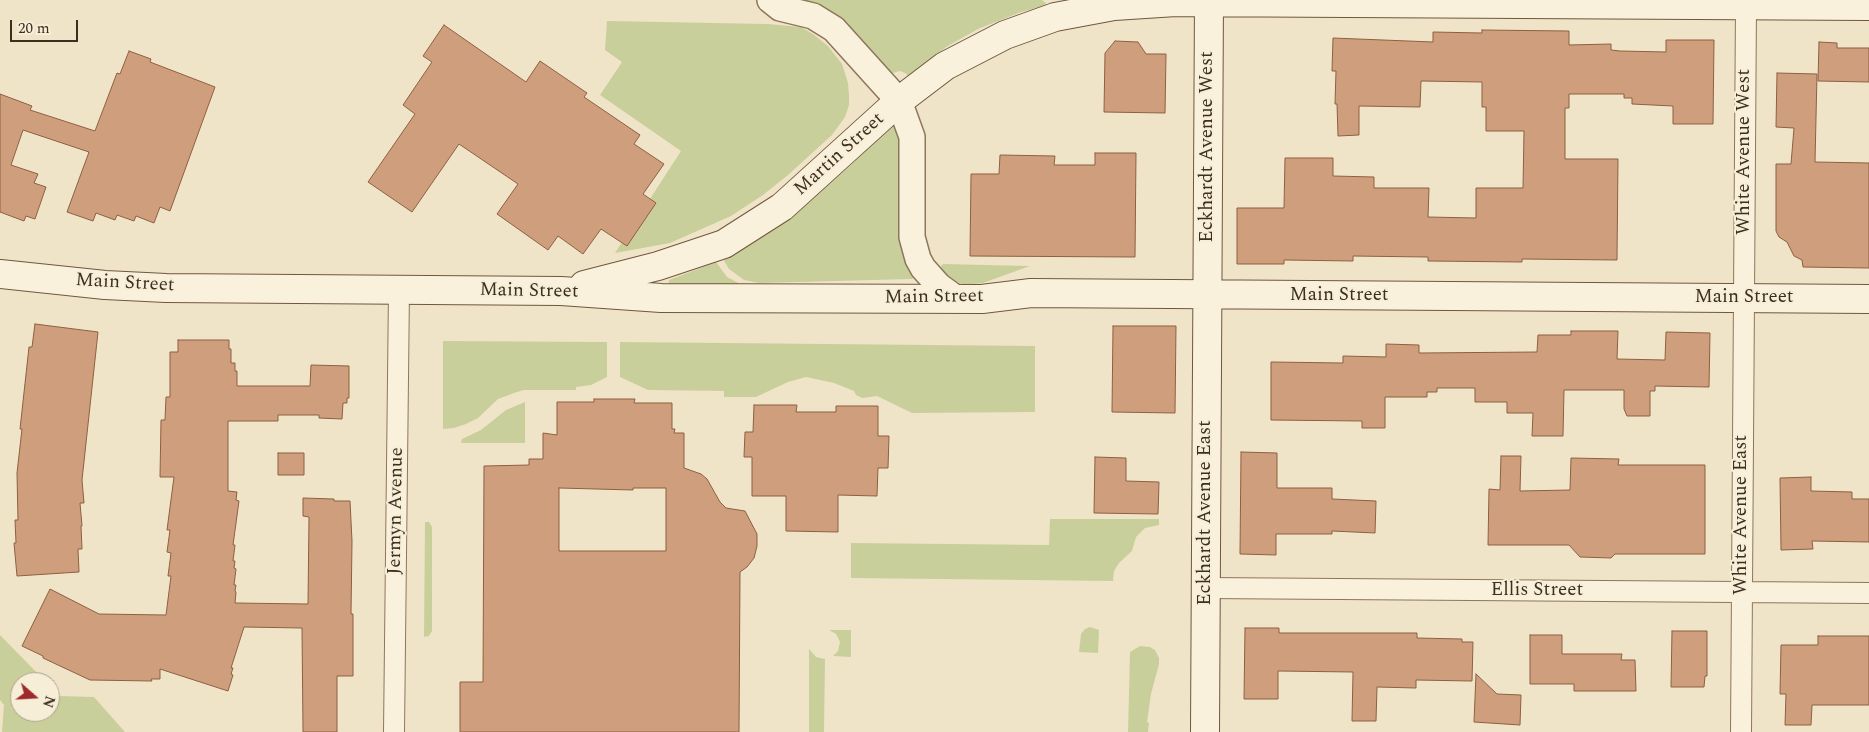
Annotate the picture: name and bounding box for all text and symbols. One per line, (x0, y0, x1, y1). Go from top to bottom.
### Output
scale bar (12, 10, 80, 42)
text: 20 m (18, 17, 50, 40)
street label: Eckhardt Avenue West (1197, 51, 1219, 243)
street label: White Avenue West (1734, 69, 1756, 235)
street label: Martin Street (790, 109, 890, 201)
street label: Main Street (75, 270, 175, 298)
street label: Main Street (479, 280, 579, 304)
street label: Main Street (1289, 285, 1389, 307)
street label: Main Street (884, 286, 984, 310)
street label: Main Street (1694, 287, 1794, 309)
street label: Eckhardt Avenue East (1195, 420, 1217, 606)
street label: White Avenue East (1731, 435, 1753, 595)
street label: Jermyn Avenue (384, 447, 410, 575)
street label: Ellis Street (1491, 580, 1583, 602)
north arrow (10, 672, 60, 722)
text: N (37, 693, 60, 711)

